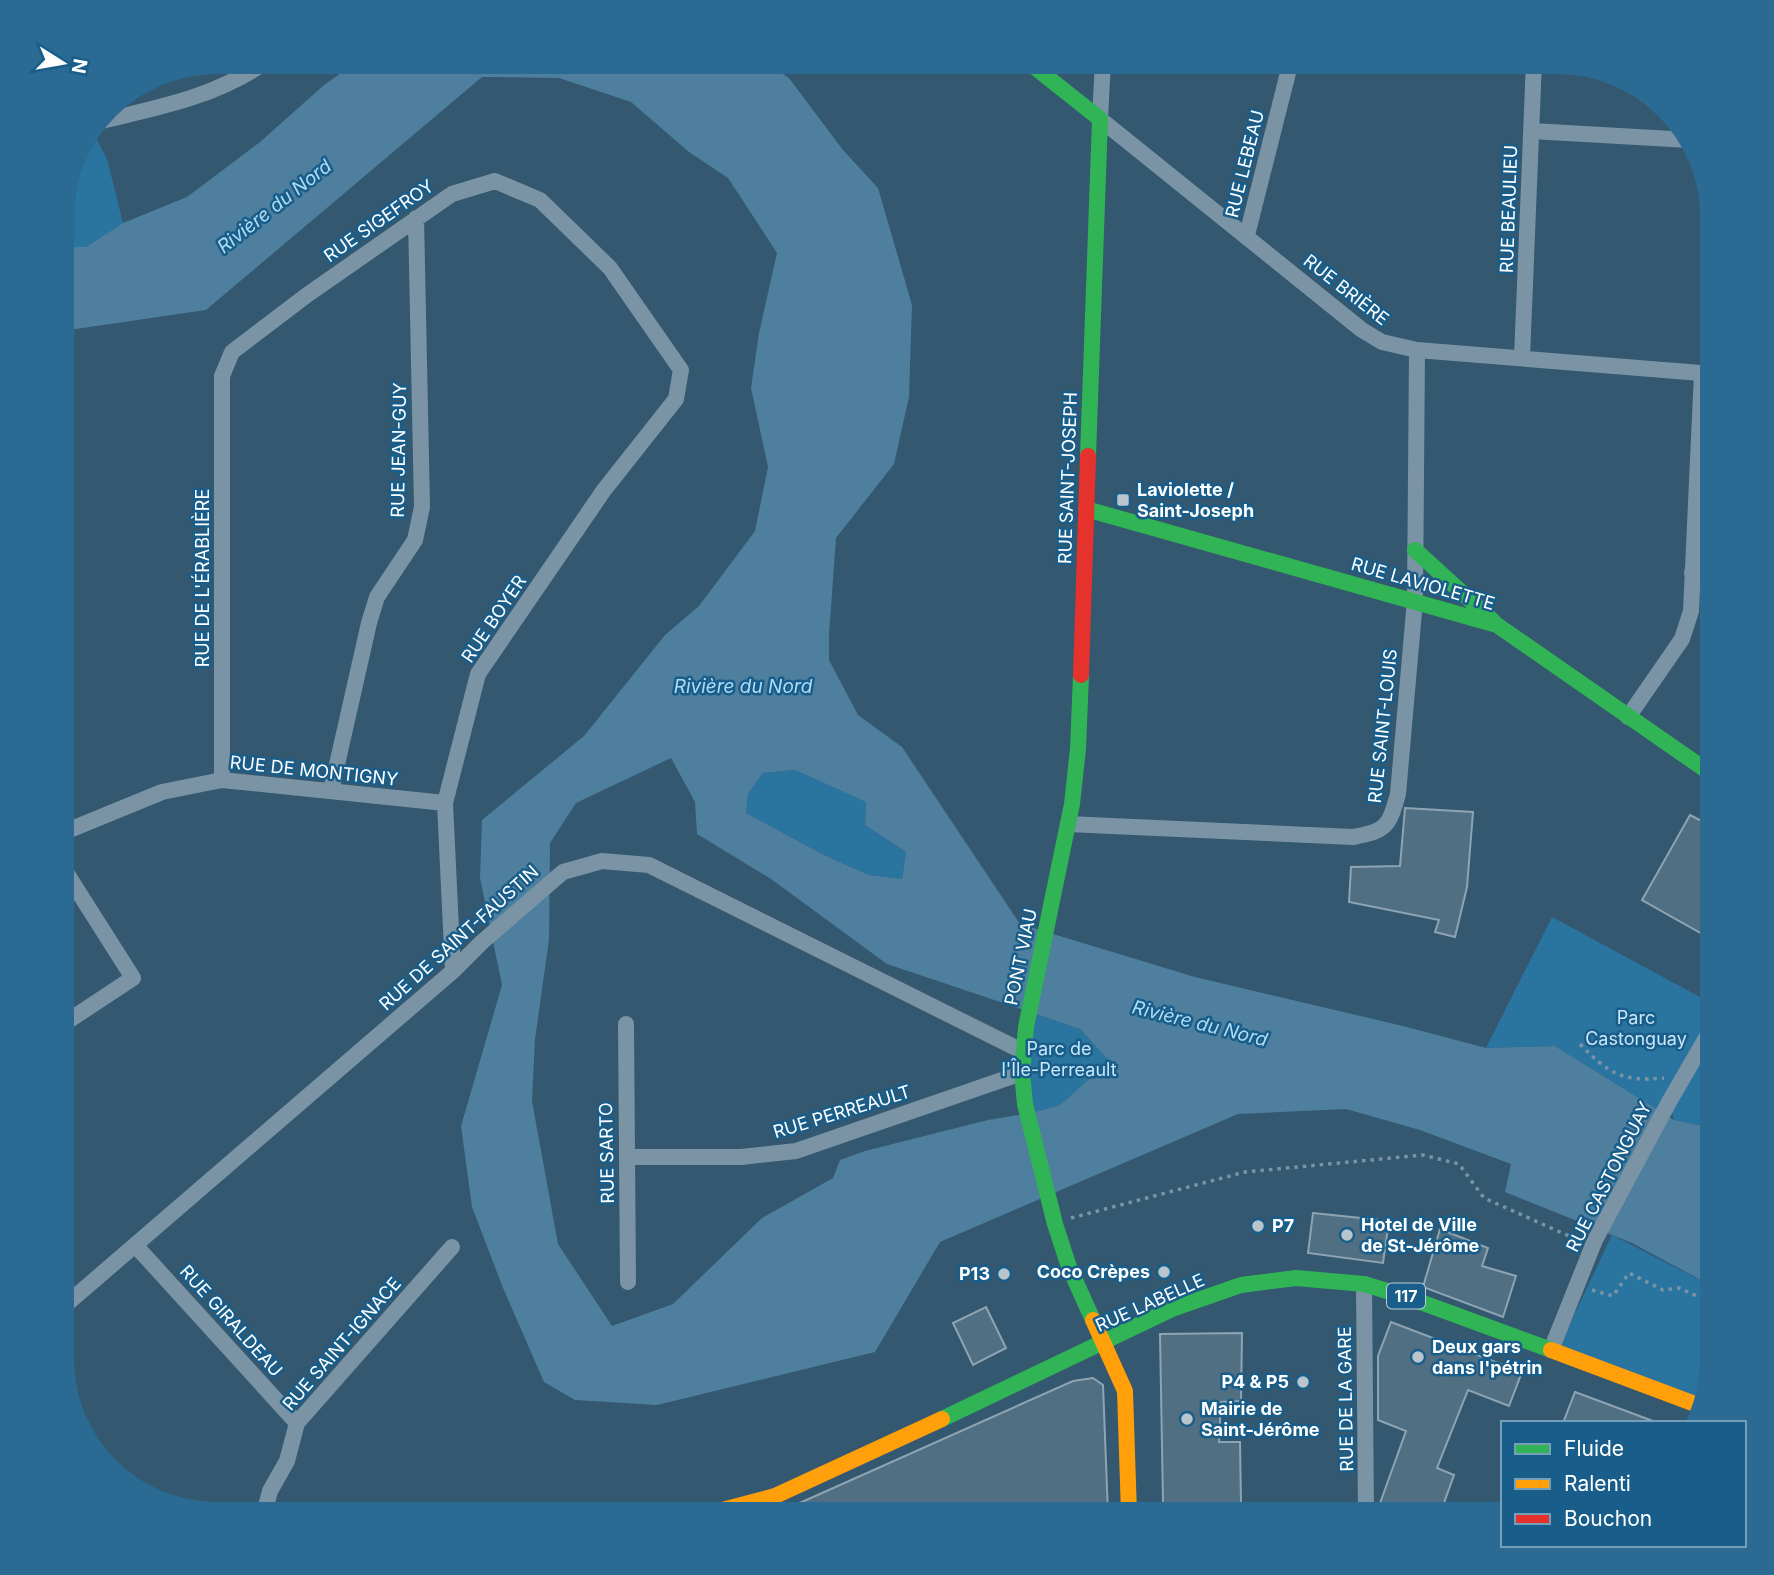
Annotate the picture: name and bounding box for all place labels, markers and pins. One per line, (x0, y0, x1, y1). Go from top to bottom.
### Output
place label: Laviolette / Saint-Joseph (1137, 479, 1254, 521)
marker: Laviolette / Saint-Joseph (1115, 492, 1131, 508)
place label: Hotel de Ville de St-Jérôme (1361, 1214, 1480, 1256)
place label: P7 (1272, 1215, 1294, 1236)
marker: P7 (1250, 1218, 1266, 1234)
marker: Hotel de Ville de St-Jérôme (1339, 1227, 1355, 1243)
place label: Coco Crèpes (1037, 1261, 1150, 1282)
place label: P13 (959, 1263, 990, 1284)
marker: Coco Crèpes (1156, 1264, 1172, 1280)
marker: P13 (996, 1266, 1012, 1282)
place label: Deux gars dans l'pétrin (1432, 1336, 1543, 1378)
marker: Deux gars dans l'pétrin (1410, 1349, 1426, 1365)
place label: P4 & P5 (1221, 1371, 1289, 1392)
marker: P4 & P5 (1295, 1374, 1311, 1390)
place label: Mairie de Saint-Jérôme (1201, 1398, 1320, 1440)
marker: Mairie de Saint-Jérôme (1179, 1411, 1195, 1427)

